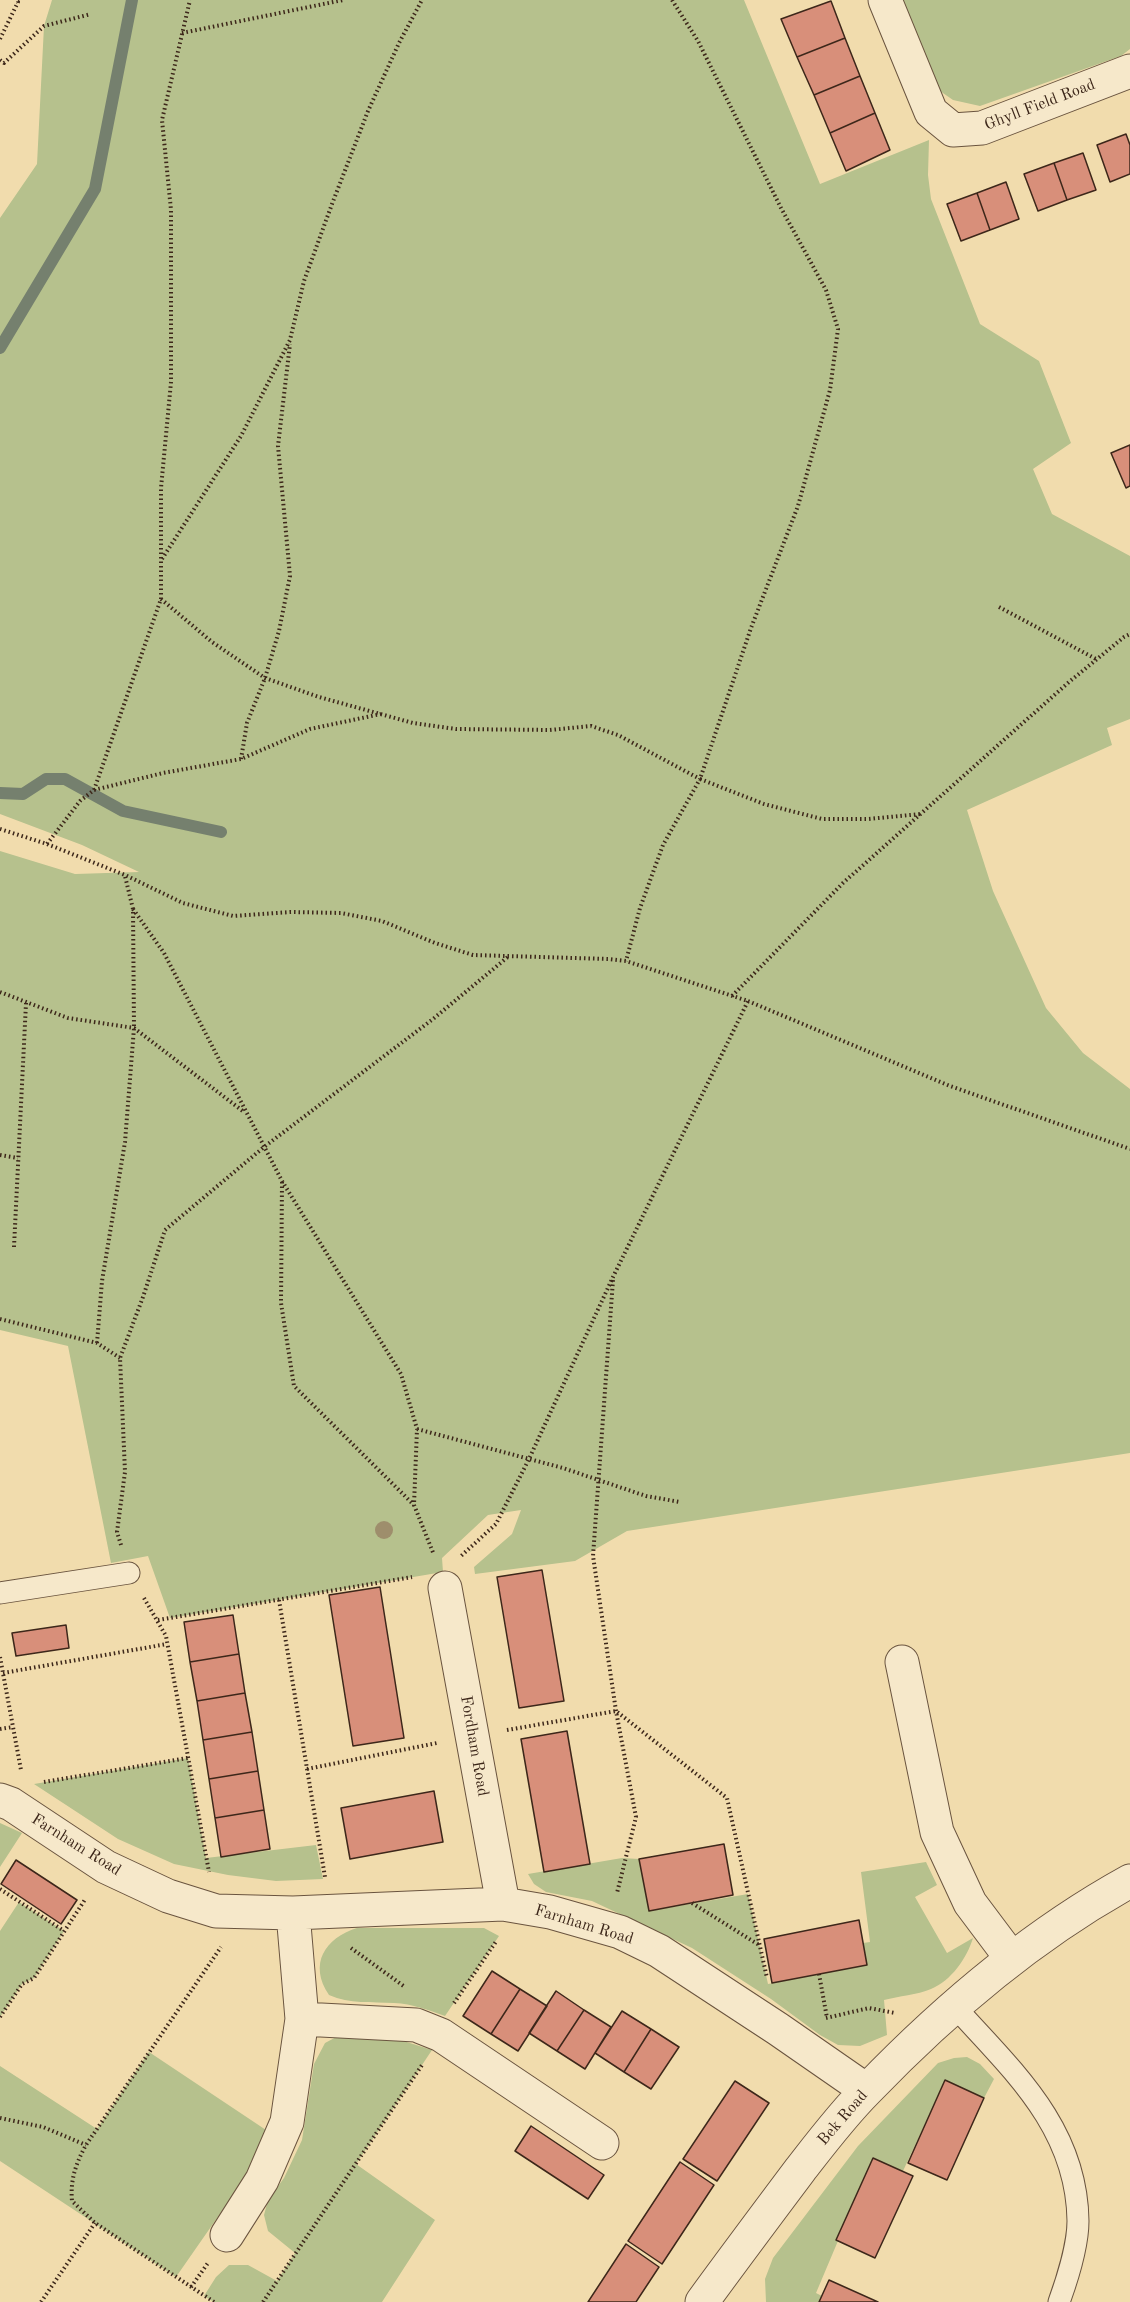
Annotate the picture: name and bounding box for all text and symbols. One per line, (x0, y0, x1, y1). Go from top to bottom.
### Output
street label: Ghyll Field Road (982, 75, 1098, 135)
street label: Fordham Road (456, 1694, 492, 1798)
street label: Farnham Road (28, 1810, 124, 1880)
street label: Farnham Road (532, 1901, 636, 1949)
street label: Bek Road (814, 2086, 872, 2150)

